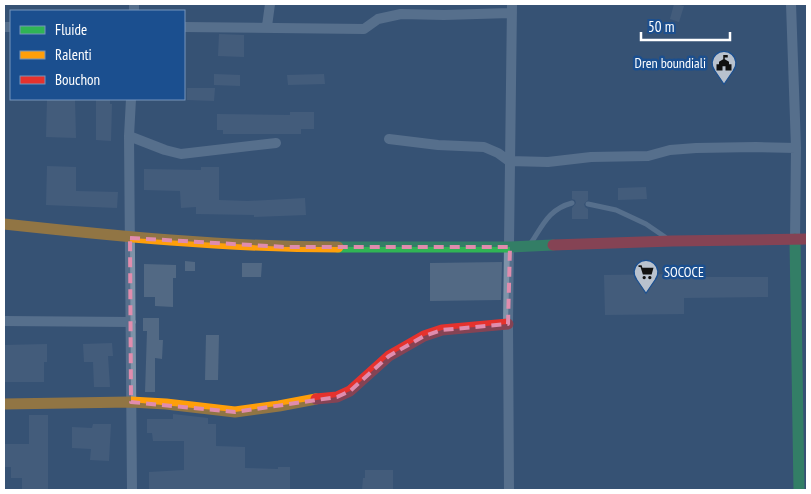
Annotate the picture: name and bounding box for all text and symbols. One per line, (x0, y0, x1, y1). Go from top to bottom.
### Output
legend (10, 10, 185, 100)
scale bar (641, 10, 730, 42)
text: 50 m (648, 17, 674, 36)
text: Fluide (55, 20, 87, 39)
text: Ralenti (55, 45, 92, 64)
public building icon: Dren boundiali (711, 50, 737, 84)
place label: Dren boundiali (635, 54, 706, 72)
text: Bouchon (55, 70, 100, 89)
supermarket icon: SOCOCE (633, 259, 659, 293)
place label: SOCOCE (664, 263, 704, 281)

